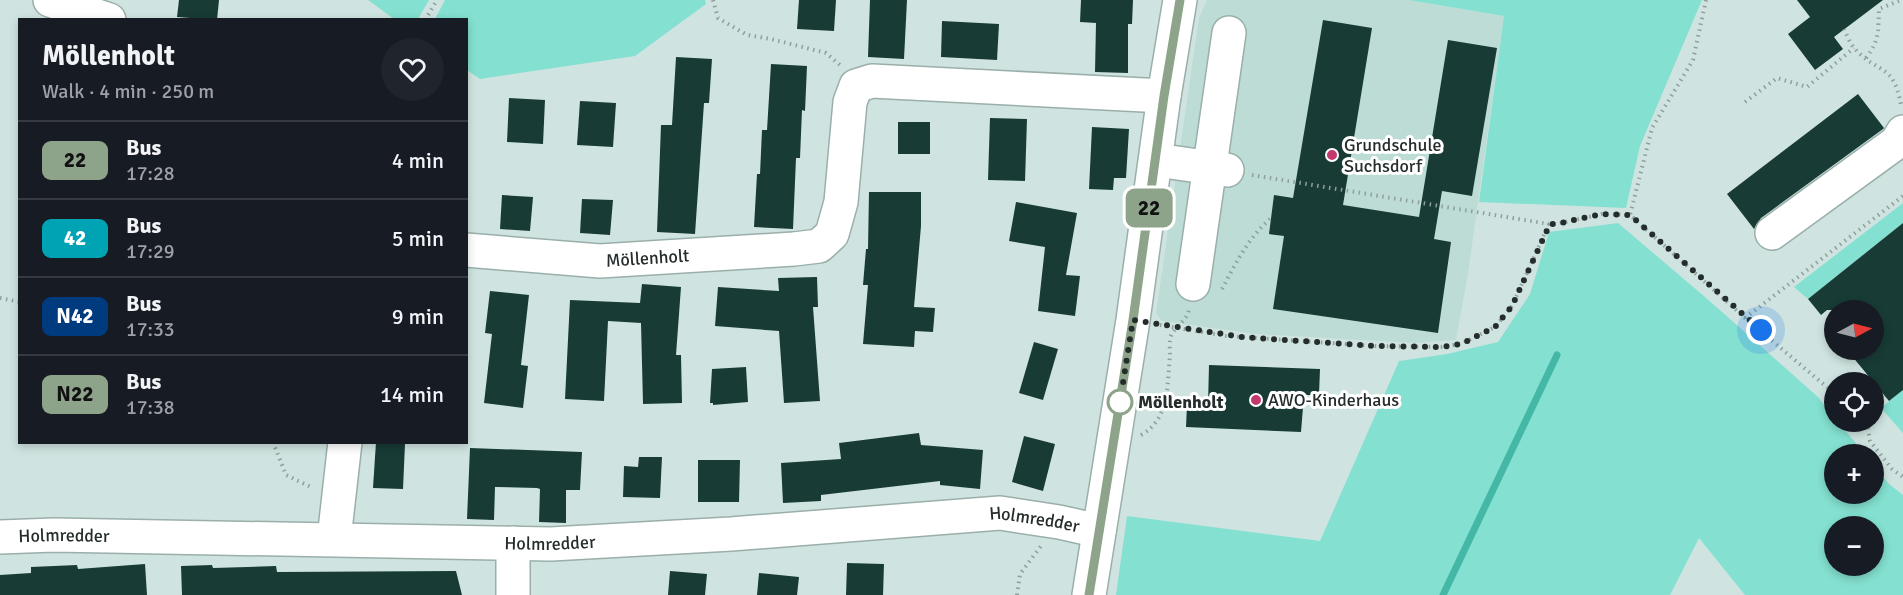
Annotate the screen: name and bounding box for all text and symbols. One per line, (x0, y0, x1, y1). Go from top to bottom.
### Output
button: heart (381, 38, 444, 101)
text: Möllenholt (42, 39, 175, 73)
text: Walk · 4 min · 250 m (42, 79, 214, 104)
text: Bus (126, 134, 161, 161)
place label: Grundschule Suchsdorf (1344, 134, 1442, 177)
text: 22 (64, 147, 86, 173)
text: 4 min (392, 147, 444, 174)
marker: Grundschule Suchsdorf (1325, 148, 1339, 162)
text: 17:28 (126, 161, 175, 186)
line badge: 22 (1122, 188, 1176, 228)
text: 22 (1138, 195, 1160, 221)
text: Bus (126, 212, 161, 239)
text: 42 (64, 225, 86, 251)
text: 5 min (392, 225, 444, 252)
text: 17:29 (126, 239, 175, 264)
street label: Möllenholt (605, 245, 690, 272)
text: Bus (126, 290, 161, 317)
north arrow (1824, 300, 1884, 360)
map controls (1824, 300, 1884, 576)
text: N42 (56, 303, 94, 329)
text: 9 min (392, 303, 444, 330)
your location (1746, 315, 1776, 345)
text: 17:33 (126, 317, 175, 342)
text: Bus (126, 368, 161, 395)
button: locate (1824, 372, 1884, 432)
text: N22 (56, 381, 94, 407)
text: 14 min (380, 381, 444, 408)
marker: Möllenholt (1107, 389, 1133, 415)
place label: AWO-Kinderhaus (1268, 389, 1399, 411)
place label: Möllenholt (1138, 391, 1224, 413)
marker: AWO-Kinderhaus (1249, 393, 1263, 407)
text: 17:38 (126, 395, 175, 420)
button: + (1824, 444, 1884, 504)
street label: Holmredder (988, 502, 1082, 537)
button: − (1824, 516, 1884, 576)
street label: Holmredder (18, 524, 110, 547)
street label: Holmredder (504, 531, 596, 555)

